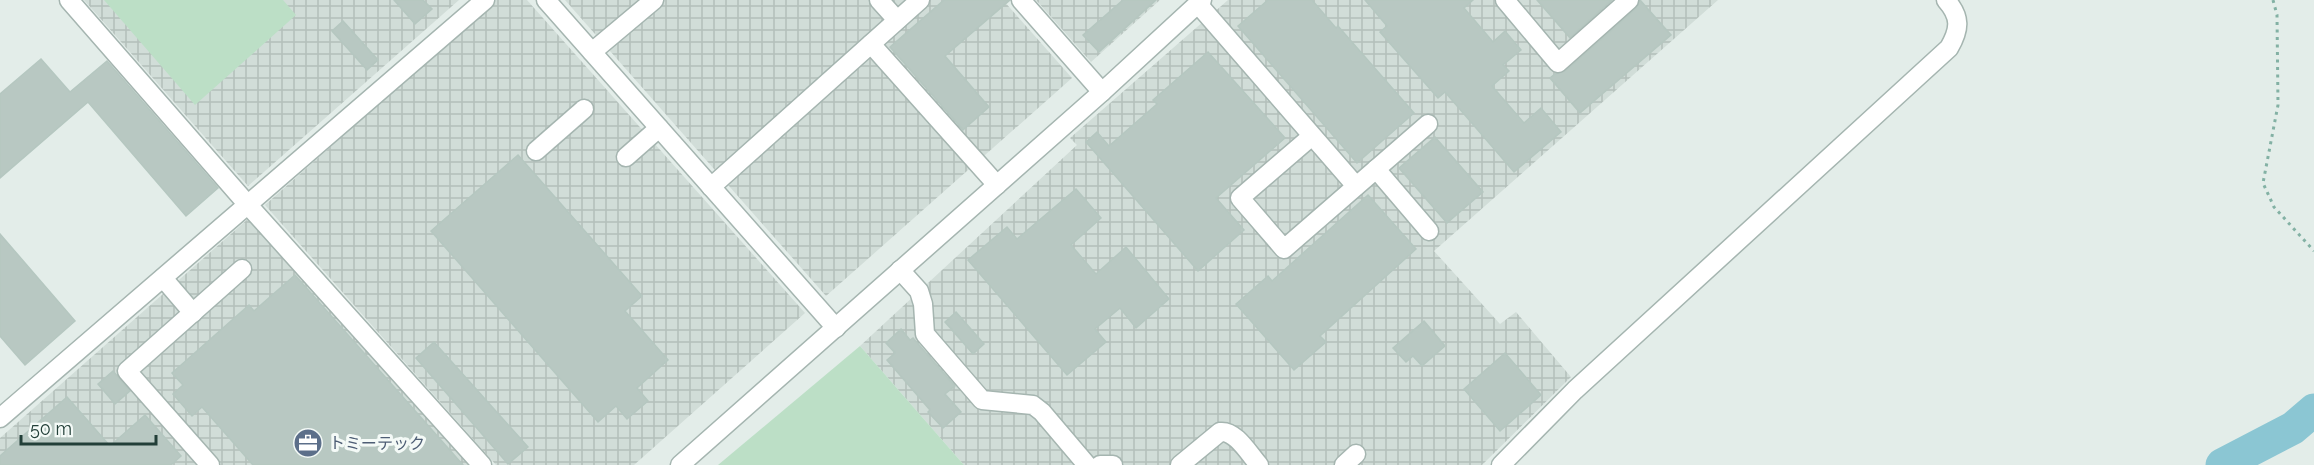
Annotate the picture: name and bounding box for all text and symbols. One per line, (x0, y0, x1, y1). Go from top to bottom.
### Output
scale bar (21, 408, 156, 446)
text: 50 m (30, 418, 72, 439)
office icon: トミーテック (292, 427, 324, 459)
place label: トミーテック (329, 434, 425, 453)

